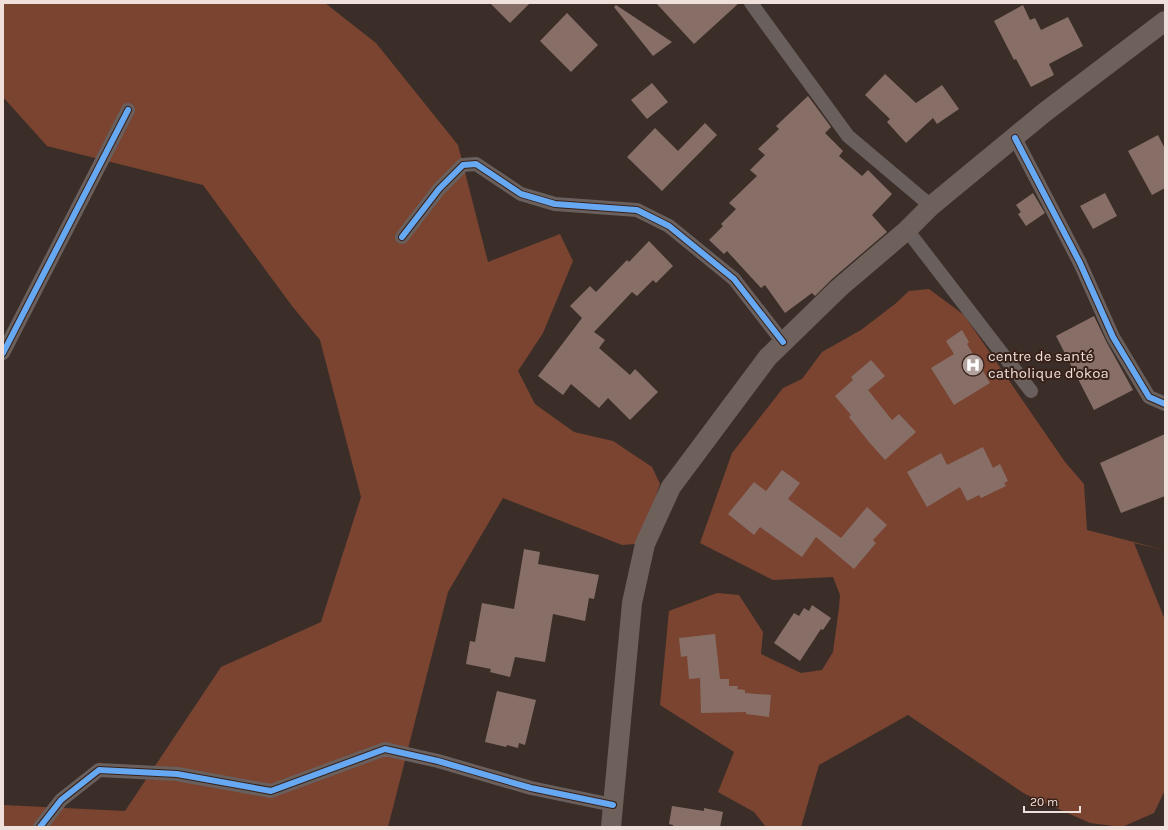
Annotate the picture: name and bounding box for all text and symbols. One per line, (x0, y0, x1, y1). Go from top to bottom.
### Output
place label: centre de santé catholique d'okoa (988, 347, 1109, 382)
hospital icon: centre de santé catholique d'okoa (960, 352, 986, 378)
scale bar (1024, 788, 1080, 814)
text: 20 m (1030, 795, 1058, 809)

